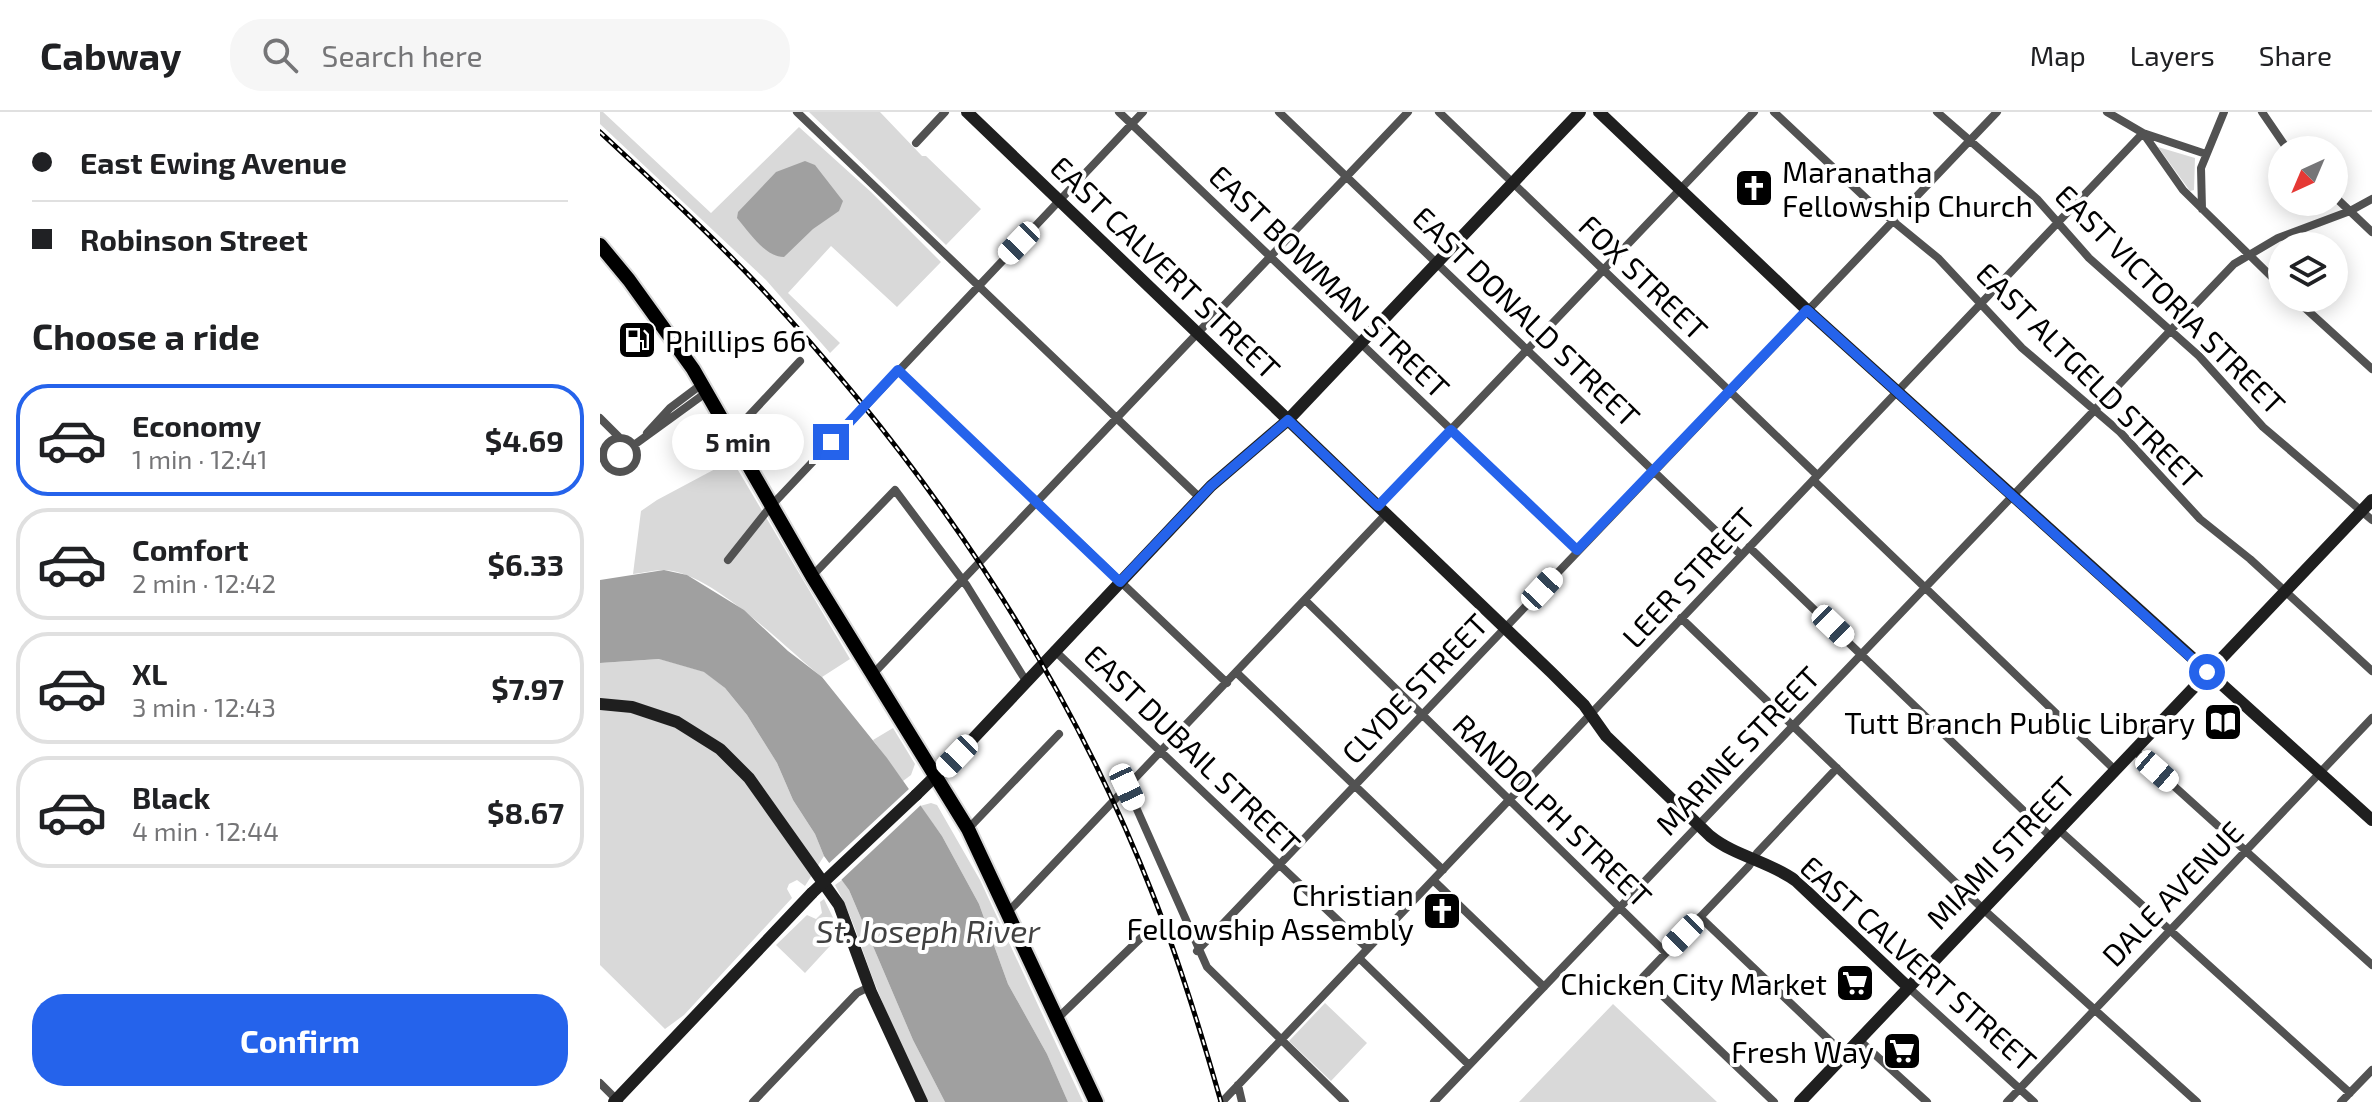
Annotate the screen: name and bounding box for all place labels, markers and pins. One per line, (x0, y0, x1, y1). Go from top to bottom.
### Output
place label: Maranatha Fellowship Church (1782, 153, 2033, 223)
church icon: Maranatha Fellowship Church (1733, 167, 1775, 209)
fuel station icon: Phillips 66 (616, 319, 658, 361)
place label: Phillips 66 (665, 322, 806, 358)
library icon: Tutt Branch Public Library (2202, 701, 2244, 743)
place label: Tutt Branch Public Library (1844, 704, 2195, 740)
place label: Christian Fellowship Assembly (1126, 876, 1414, 946)
church icon: Christian Fellowship Assembly (1421, 890, 1463, 932)
supermarket icon: Chicken City Market (1834, 962, 1876, 1004)
place label: Chicken City Market (1560, 965, 1827, 1001)
supermarket icon: Fresh Way (1881, 1030, 1923, 1072)
place label: Fresh Way (1731, 1033, 1874, 1069)

